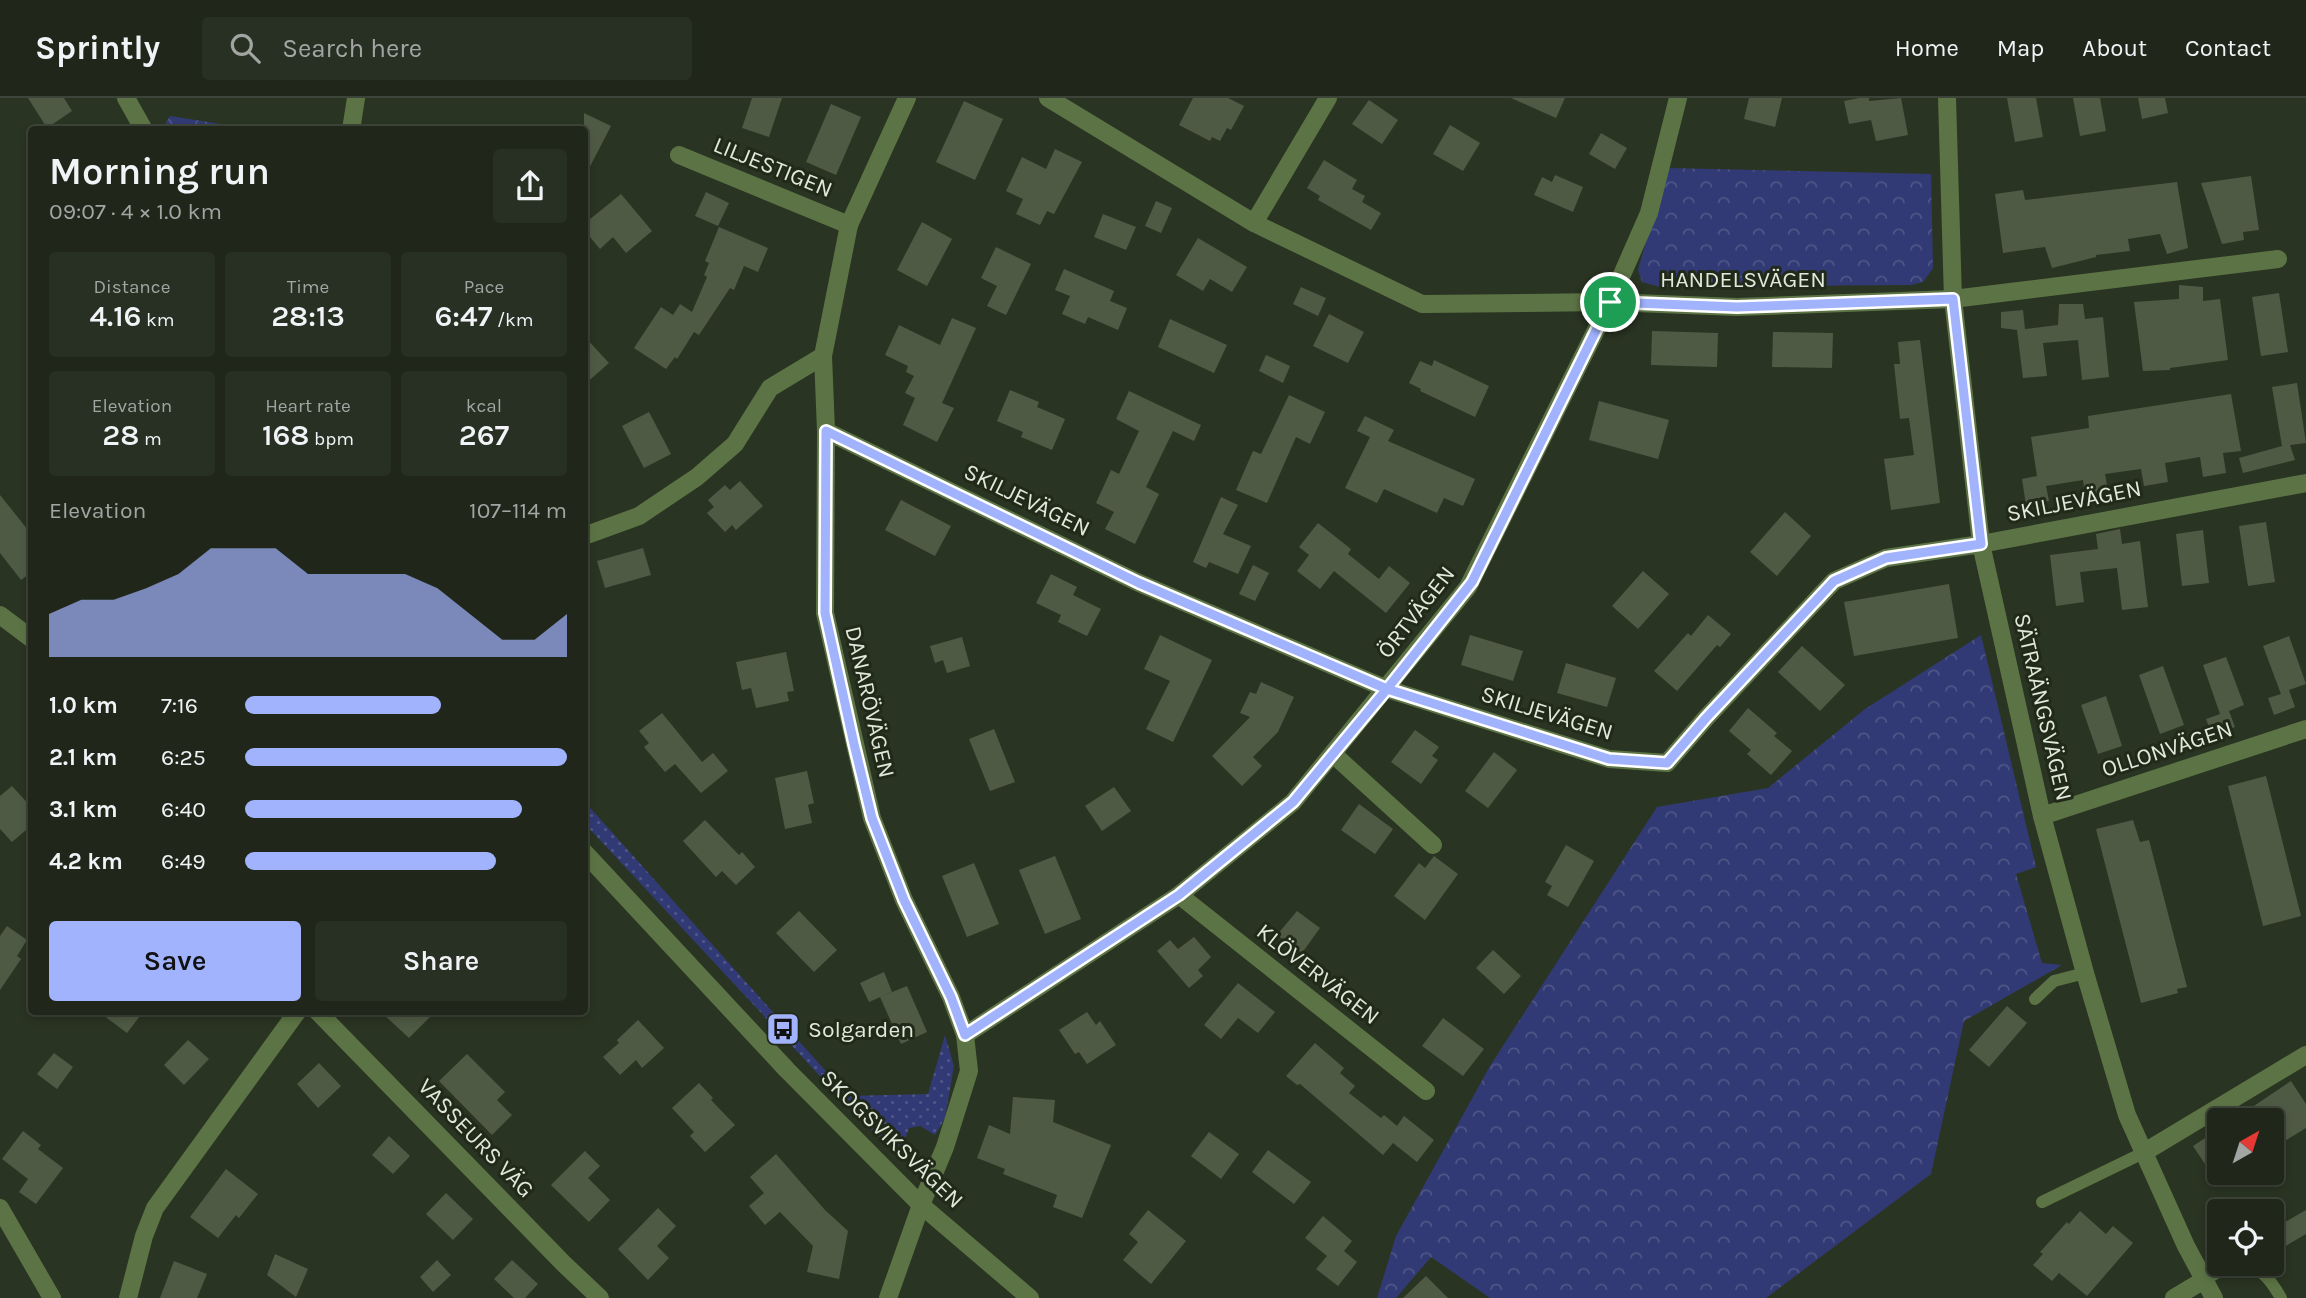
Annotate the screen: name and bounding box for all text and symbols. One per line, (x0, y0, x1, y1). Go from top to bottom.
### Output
search box (202, 17, 692, 80)
text: Sprintly (35, 29, 160, 67)
icon: search (226, 29, 264, 67)
text: Search here (282, 33, 422, 64)
text: Home (1895, 34, 1959, 62)
text: Map (1997, 34, 2044, 62)
text: About (2082, 34, 2147, 62)
text: Contact (2185, 34, 2271, 62)
street label: LILJESTIGEN (710, 131, 836, 203)
text: Morning run (49, 149, 270, 194)
button: share (493, 149, 567, 223)
text: 09:07 · 4 × 1.0 km (49, 198, 222, 225)
street label: HANDELSVÄGEN (1660, 266, 1826, 293)
pin (1580, 272, 1640, 332)
text: Distance (94, 276, 170, 298)
text: Time (287, 276, 329, 298)
text: Pace (464, 276, 504, 298)
icon: arrive (1591, 283, 1629, 321)
text: 4.16 (89, 298, 142, 334)
text: 28:13 (271, 298, 345, 334)
text: 6:47 (434, 298, 492, 334)
text: km (142, 309, 175, 331)
text: /km (492, 309, 534, 331)
text: Elevation (92, 395, 172, 417)
text: Heart rate (265, 395, 351, 417)
text: kcal (466, 395, 502, 417)
text: 28 (102, 417, 139, 453)
text: 168 (262, 417, 309, 453)
text: 267 (459, 417, 509, 453)
text: m (139, 428, 162, 450)
text: bpm (309, 428, 354, 450)
street label: SKILJEVÄGEN (960, 458, 1094, 542)
street label: SKILJEVÄGEN (2004, 475, 2144, 527)
text: Elevation (49, 497, 146, 524)
text: 107–114 m (469, 497, 567, 524)
street label: ÖRTVÄGEN (1372, 561, 1460, 663)
street label: SÄTRAÄNGSVÄGEN (2008, 611, 2078, 803)
street label: DANARÖVÄGEN (839, 623, 901, 781)
street label: SKILJEVÄGEN (1478, 680, 1616, 746)
text: 1.0 km (49, 692, 118, 719)
text: 7:16 (161, 692, 198, 719)
street label: OLLONVÄGEN (2098, 715, 2236, 783)
text: 2.1 km (49, 744, 117, 771)
text: 6:25 (161, 744, 206, 771)
text: 3.1 km (49, 796, 118, 823)
text: 6:40 (161, 796, 206, 823)
text: 4.2 km (49, 848, 123, 875)
text: 6:49 (161, 848, 206, 875)
street label: KLÖVERVÄGEN (1251, 918, 1385, 1030)
button: Save (49, 921, 301, 1001)
button: Share (315, 921, 567, 1001)
bus stop icon: Solgarden (764, 1010, 802, 1048)
place label: Solgarden (808, 1016, 914, 1043)
street label: SKOGSVIKSVÄGEN (815, 1064, 969, 1214)
street label: VASSEURS VÄG (413, 1073, 539, 1203)
north arrow (2207, 1108, 2284, 1185)
map controls (2207, 1108, 2284, 1276)
button: locate (2207, 1199, 2284, 1276)

